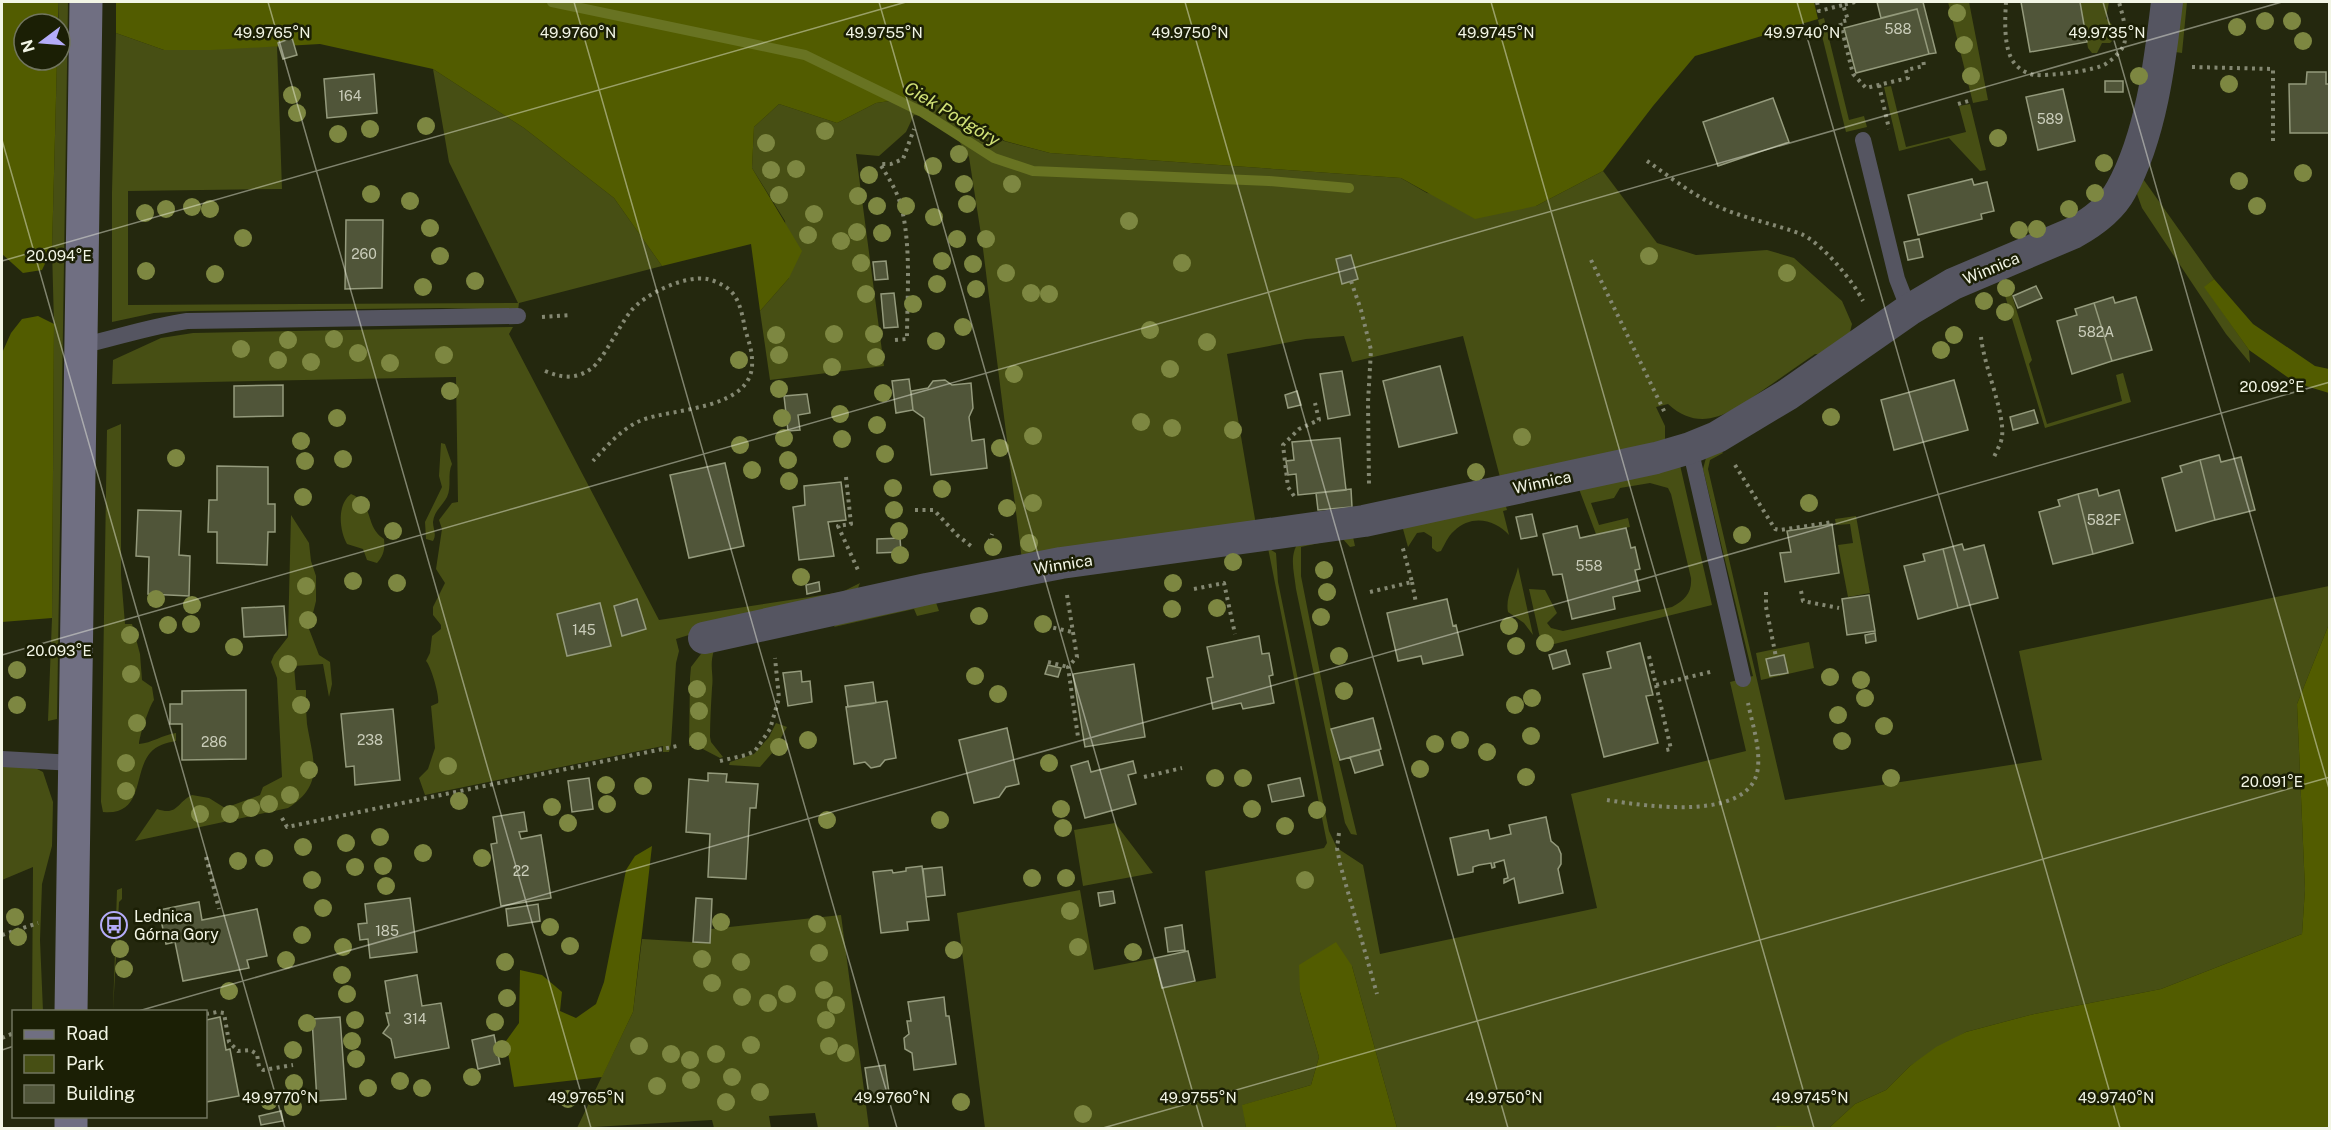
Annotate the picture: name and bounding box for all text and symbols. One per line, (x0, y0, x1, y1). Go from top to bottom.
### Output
north arrow (12, 12, 72, 72)
house number: 588 (1884, 21, 1912, 37)
text: 49.9765°N (233, 24, 311, 41)
text: 49.9760°N (540, 24, 616, 41)
text: 49.9755°N (845, 24, 923, 41)
text: 49.9750°N (1151, 24, 1229, 41)
text: 49.9745°N (1457, 24, 1535, 41)
text: 49.9740°N (1764, 24, 1840, 41)
text: 49.9735°N (2068, 24, 2146, 41)
text: N (17, 37, 39, 55)
water label: Ciek Podgóry (901, 77, 1005, 151)
house number: 164 (338, 88, 362, 104)
house number: 589 (2037, 111, 2064, 127)
house number: 260 (351, 246, 377, 262)
text: 20.094°E (26, 247, 92, 264)
street label: Winnica (1960, 248, 2022, 289)
house number: 582A (2078, 324, 2114, 340)
text: 20.092°E (2239, 378, 2305, 395)
street label: Winnica (1511, 467, 1573, 498)
house number: 582F (2087, 512, 2121, 528)
street label: Winnica (1032, 550, 1094, 579)
house number: 558 (1576, 558, 1603, 574)
house number: 145 (572, 622, 596, 638)
text: 20.093°E (26, 642, 92, 659)
house number: 238 (357, 732, 383, 748)
house number: 286 (201, 734, 227, 750)
text: 20.091°E (2241, 773, 2303, 790)
house number: 22 (513, 863, 529, 879)
place label: Lednica Górna Gory (134, 907, 219, 944)
bus stop icon: Lednica Górna Gory (99, 910, 129, 940)
house number: 185 (375, 923, 399, 939)
legend (12, 1010, 207, 1118)
house number: 314 (403, 1011, 427, 1027)
text: Road (66, 1023, 109, 1044)
text: Park (66, 1053, 104, 1074)
text: Building (66, 1083, 135, 1104)
text: 49.9770°N (242, 1089, 318, 1106)
text: 49.9765°N (547, 1089, 625, 1106)
text: 49.9760°N (854, 1089, 930, 1106)
text: 49.9755°N (1159, 1089, 1237, 1106)
text: 49.9750°N (1465, 1089, 1543, 1106)
text: 49.9745°N (1771, 1089, 1849, 1106)
text: 49.9740°N (2078, 1089, 2154, 1106)

